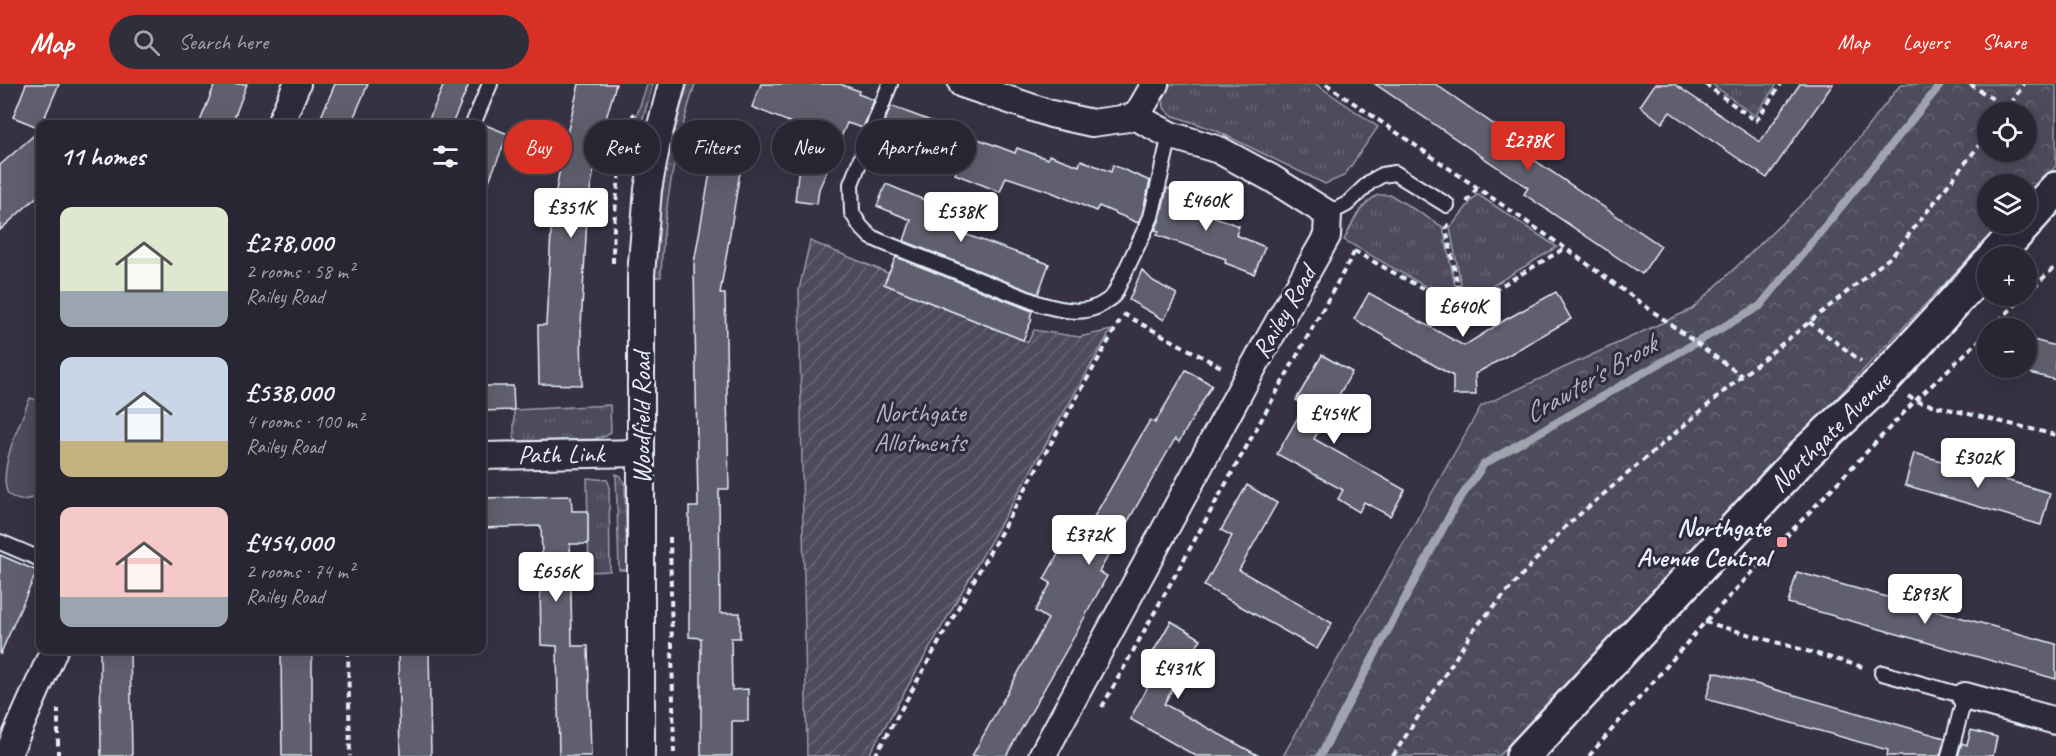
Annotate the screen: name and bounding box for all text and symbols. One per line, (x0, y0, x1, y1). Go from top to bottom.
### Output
search box (109, 15, 529, 69)
text: Map (30, 25, 73, 60)
icon: search (130, 26, 163, 59)
text: Search here (178, 28, 268, 56)
text: Map (1837, 29, 1870, 55)
text: Layers (1903, 29, 1949, 55)
text: Share (1982, 29, 2026, 55)
map controls (1977, 102, 2037, 378)
button: locate (1977, 102, 2037, 162)
chip: Buy (504, 120, 572, 174)
chip: Rent (584, 120, 660, 174)
chip: Filters (672, 120, 760, 174)
chip: New (772, 120, 844, 174)
chip: Apartment (856, 120, 976, 174)
pin: £278K (1486, 121, 1570, 172)
text: £278K (1505, 128, 1551, 153)
text: 11 homes (60, 140, 145, 173)
icon: filters (429, 140, 462, 173)
button: layers (1977, 174, 2037, 234)
pin: £460K (1164, 181, 1248, 232)
pin: £351K (529, 188, 613, 239)
text: £460K (1183, 188, 1229, 213)
pin: £538K (919, 192, 1003, 243)
text: £351K (548, 195, 594, 220)
text: £538K (938, 199, 984, 224)
text: £278,000 (246, 226, 333, 259)
icon: home (108, 231, 180, 303)
button: + (1977, 246, 2037, 306)
street label: Railey Road (1244, 257, 1326, 364)
text: 2 rooms · 58 m² (246, 259, 354, 284)
text: Railey Road (246, 284, 324, 309)
pin: £640K (1421, 287, 1505, 338)
text: £640K (1440, 294, 1486, 319)
button: − (1977, 318, 2037, 378)
water label: Crawter's Brook (1518, 325, 1667, 430)
street label: Woodfield Road (625, 348, 658, 484)
street label: Northgate Avenue (1763, 364, 1898, 499)
text: £538,000 (246, 376, 333, 409)
icon: home (108, 381, 180, 453)
pin: £454K (1292, 394, 1376, 445)
park label: Northgate Allotments (874, 396, 968, 459)
text: £454K (1311, 401, 1357, 426)
text: 4 rooms · 100 m² (246, 409, 363, 434)
text: Railey Road (246, 434, 324, 459)
street label: Path Link (518, 437, 607, 471)
pin: £302K (1936, 438, 2020, 489)
text: £302K (1955, 445, 2001, 470)
place label: Northgate Avenue Central (1637, 511, 1775, 574)
pin: £372K (1047, 515, 1131, 566)
text: £372K (1066, 522, 1112, 547)
text: £454,000 (246, 526, 333, 559)
icon: home (108, 531, 180, 603)
marker: Northgate Avenue Central (1775, 535, 1789, 549)
pin: £656K (514, 552, 598, 603)
text: 2 rooms · 74 m² (246, 559, 354, 584)
text: £656K (533, 559, 579, 584)
pin: £893K (1883, 574, 1967, 625)
text: £893K (1902, 581, 1948, 606)
text: Railey Road (246, 584, 324, 609)
pin: £431K (1136, 649, 1220, 700)
text: £431K (1155, 656, 1201, 681)

